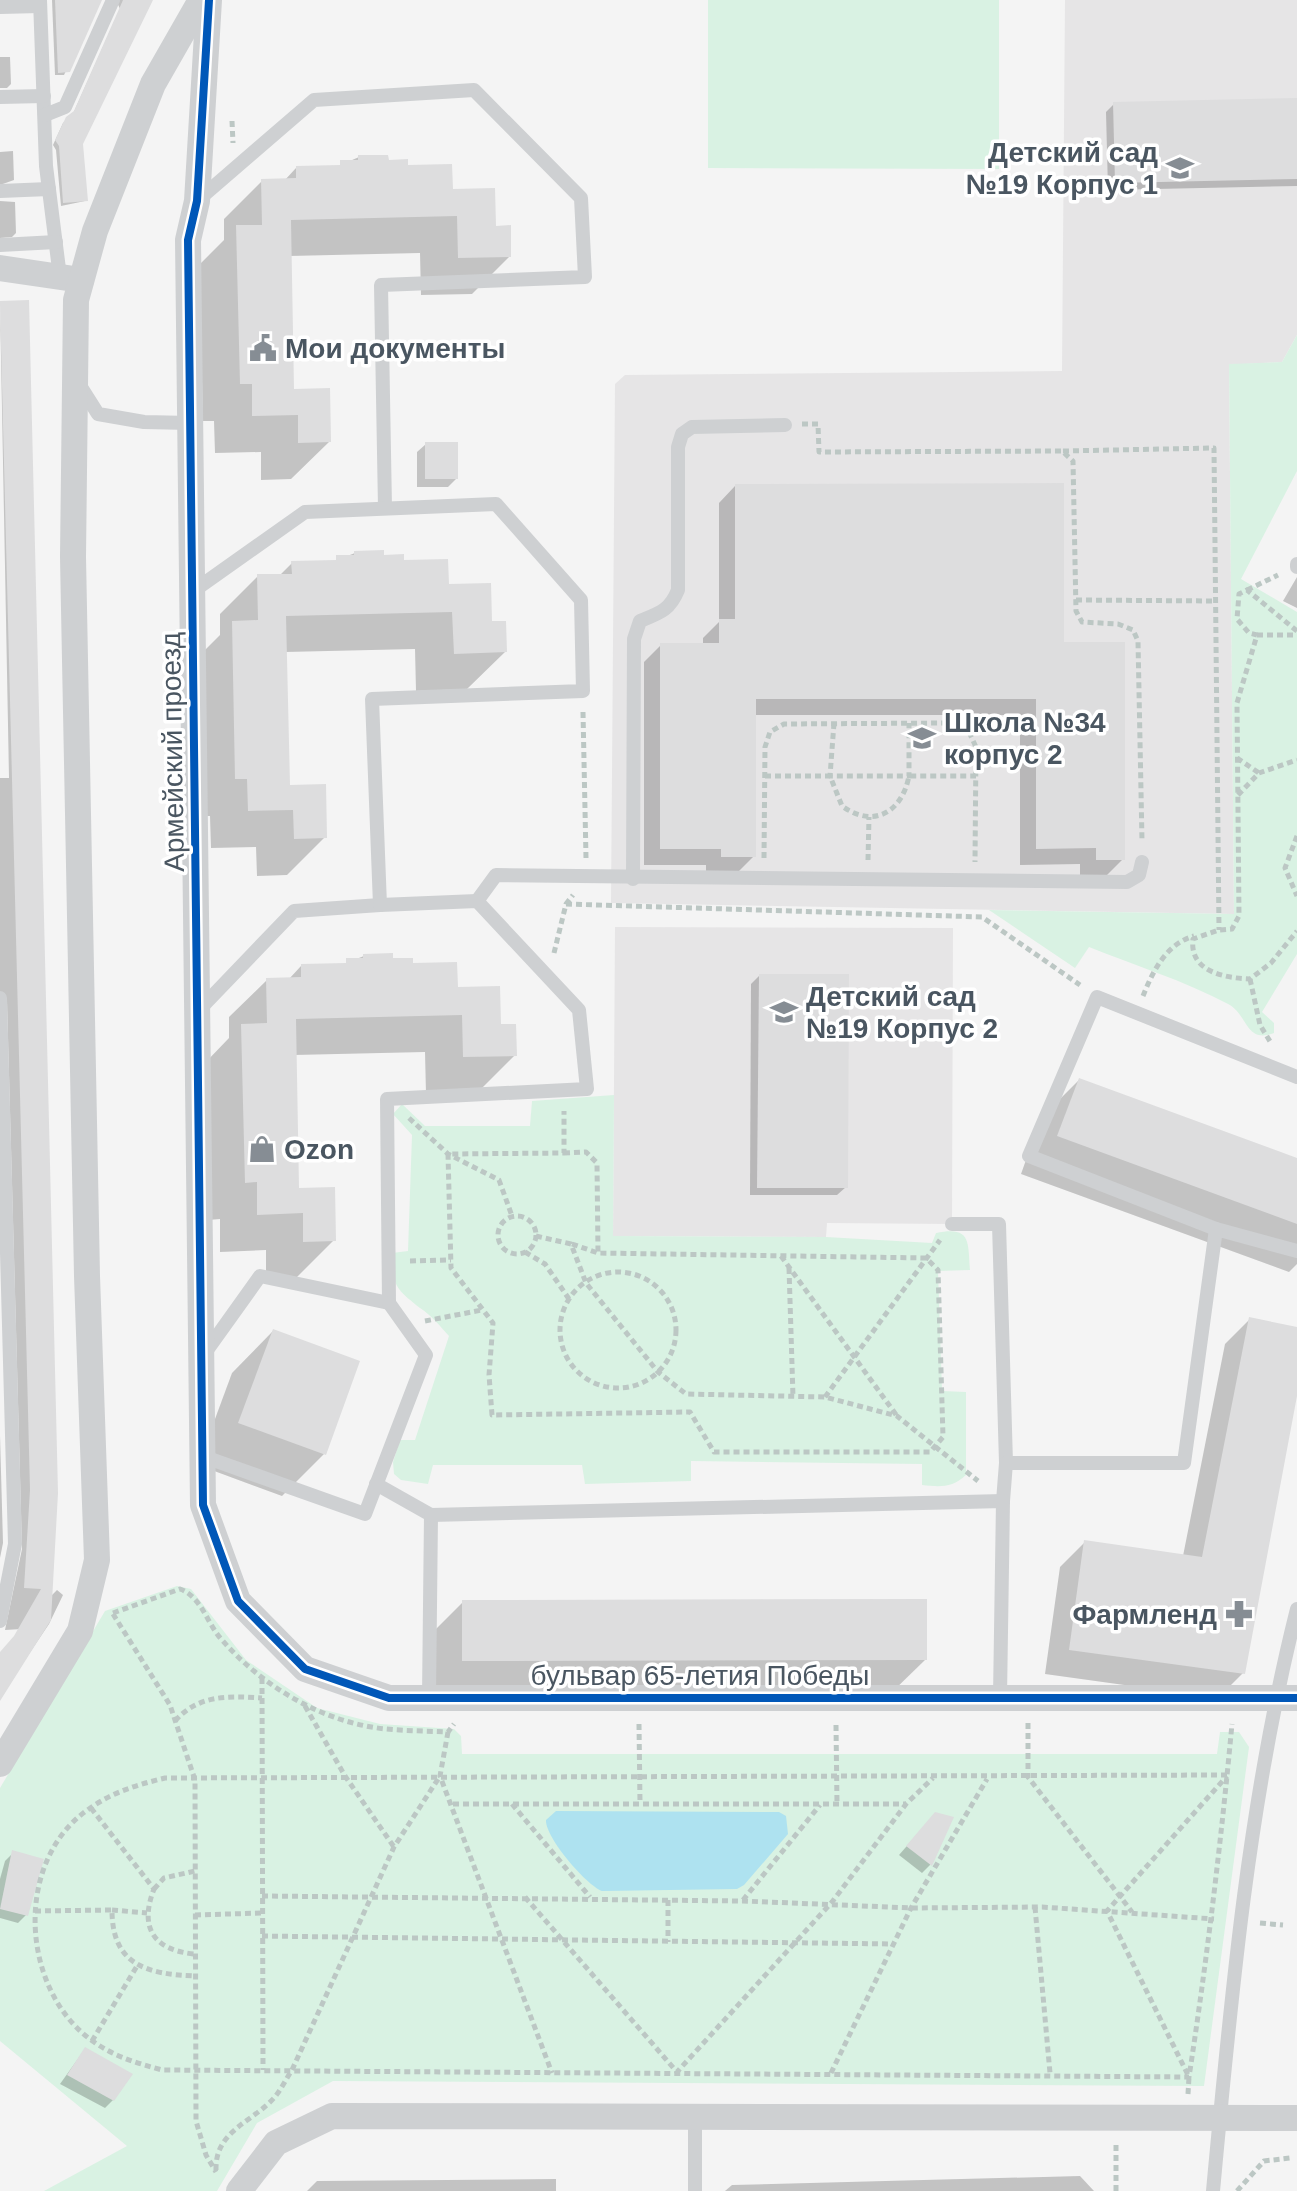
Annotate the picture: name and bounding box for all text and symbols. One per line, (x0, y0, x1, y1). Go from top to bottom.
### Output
place label: Детский сад №19 Корпус 1 (966, 137, 1158, 200)
school or university icon: Детский сад №19 Корпус 1 (1165, 153, 1195, 183)
public building icon: Мои документы (248, 333, 278, 363)
place label: Мои документы (285, 333, 505, 364)
street label: Армейский проезд (155, 632, 190, 872)
place label: Школа №34 корпус 2 (944, 707, 1106, 770)
school or university icon: Школа №34 корпус 2 (907, 723, 937, 753)
place label: Детский сад №19 Корпус 2 (806, 981, 998, 1044)
school or university icon: Детский сад №19 Корпус 2 (769, 997, 799, 1027)
shop icon: Ozon (247, 1134, 277, 1164)
place label: Ozon (284, 1134, 354, 1165)
place label: Фармленд (1072, 1599, 1217, 1630)
pharmacy icon: Фармленд (1224, 1599, 1254, 1629)
street label: бульвар 65-летия Победы (531, 1660, 869, 1691)

